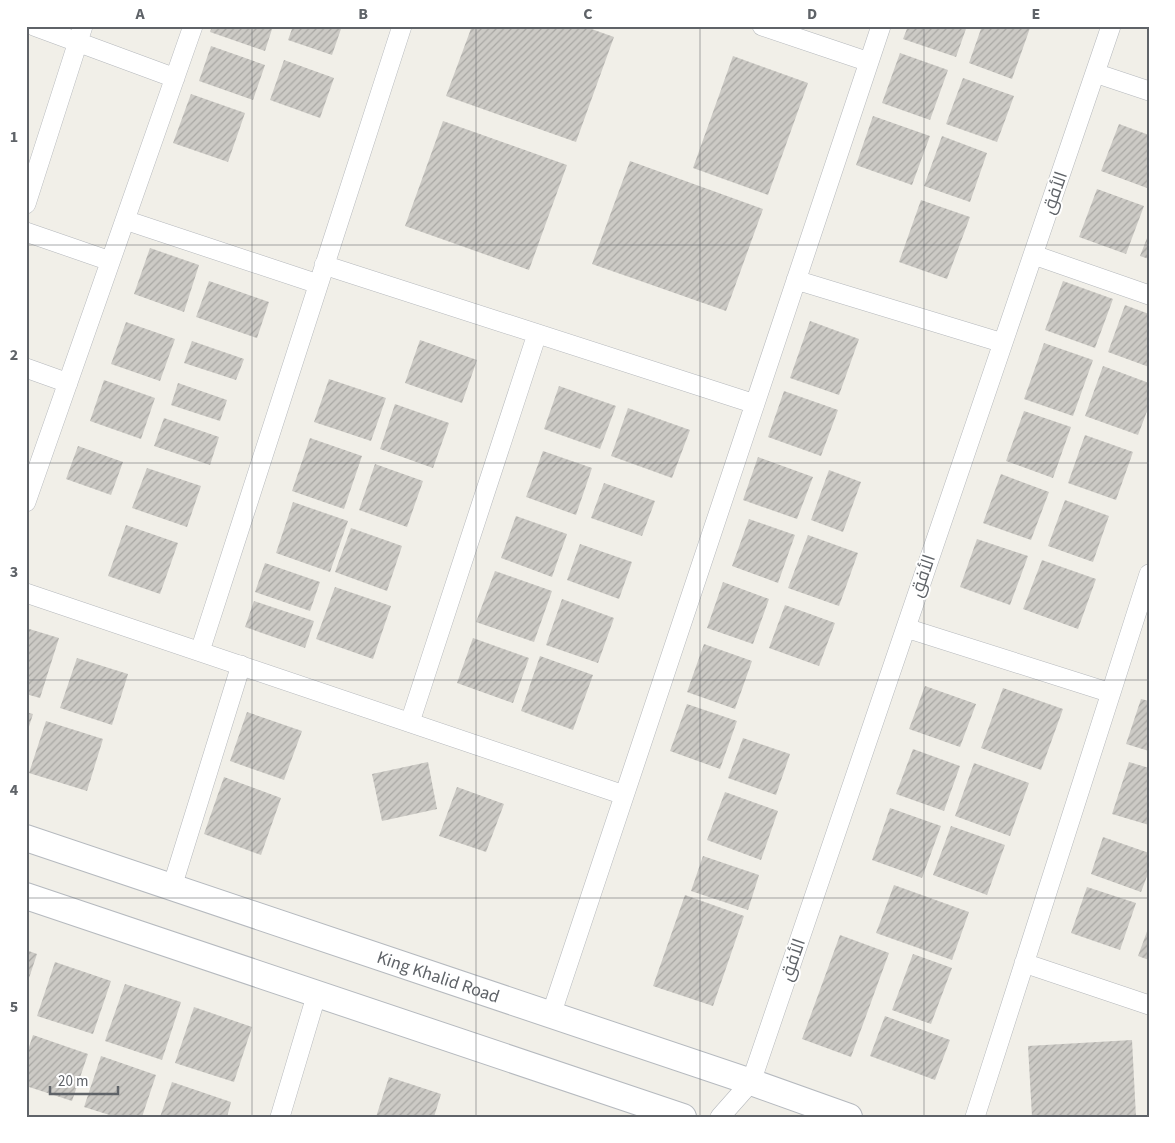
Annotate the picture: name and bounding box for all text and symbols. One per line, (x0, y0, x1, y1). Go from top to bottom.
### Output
text: A (134, 3, 145, 25)
text: B (358, 3, 368, 25)
text: C (583, 3, 593, 25)
text: D (807, 3, 817, 25)
text: E (1032, 3, 1040, 25)
text: 1 (10, 126, 18, 148)
street label: الأفق (1036, 168, 1074, 218)
text: 2 (10, 344, 18, 366)
street label: الأفق (904, 551, 942, 601)
text: 3 (10, 561, 18, 583)
text: 4 (10, 779, 19, 801)
street label: الأفق (774, 935, 812, 985)
street label: King Khalid Road (374, 944, 503, 1009)
text: 5 (10, 996, 18, 1018)
scale bar (50, 1063, 118, 1095)
text: 20 m (58, 1071, 88, 1092)

